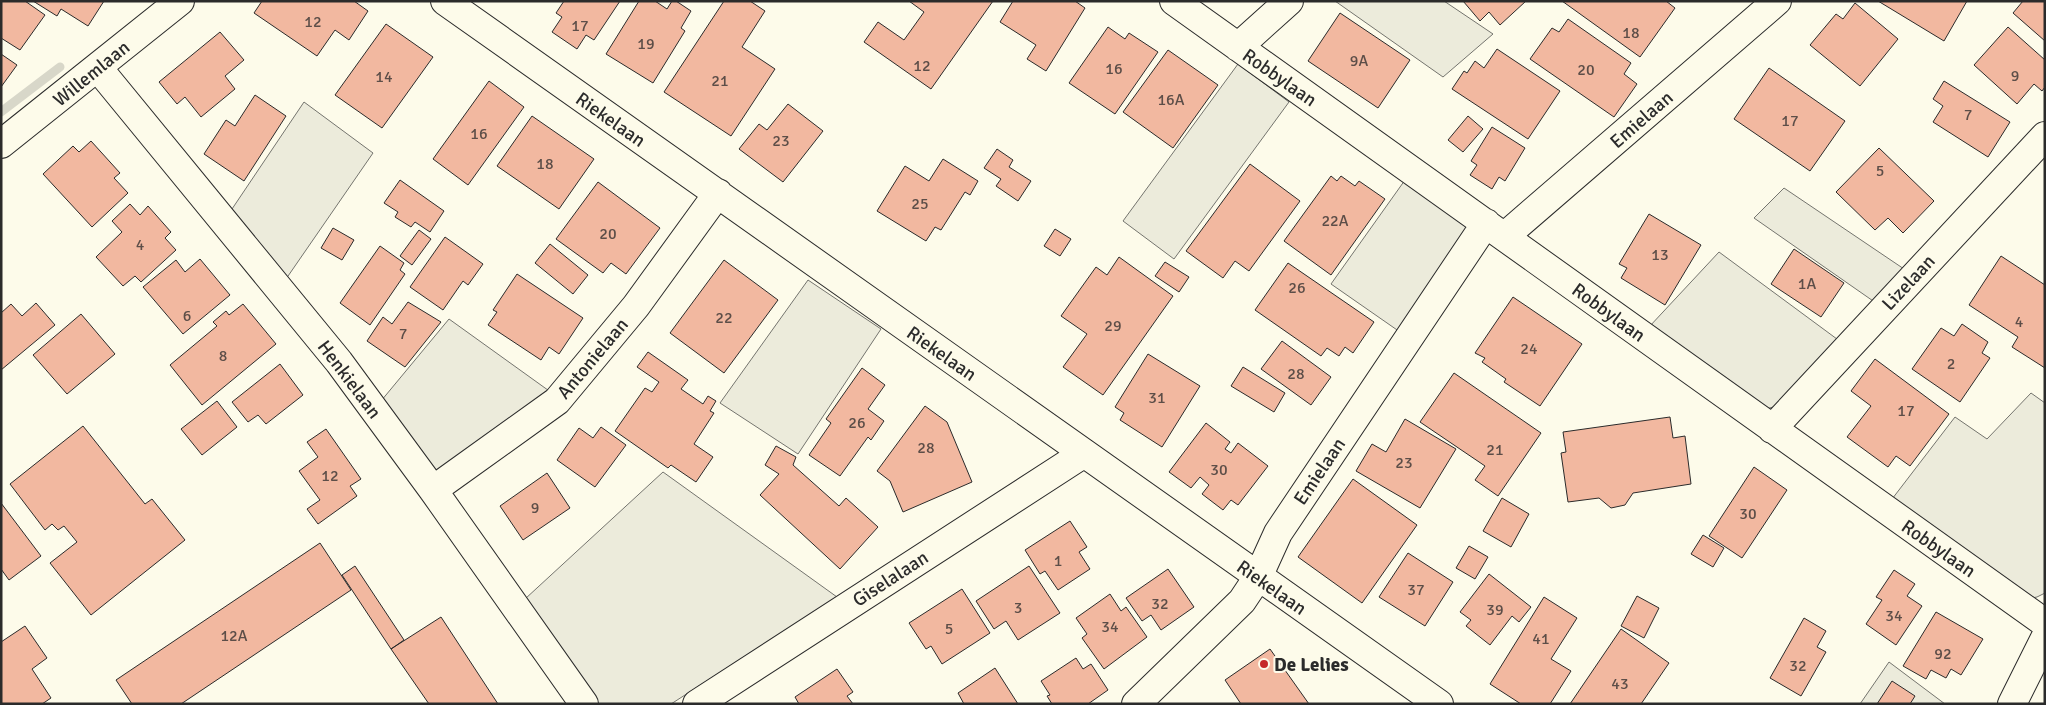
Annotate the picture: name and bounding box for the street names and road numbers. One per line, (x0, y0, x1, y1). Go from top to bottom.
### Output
street label: Willemlaan (48, 36, 135, 112)
street label: Robbylaan (1238, 44, 1321, 112)
street label: Emielaan (1605, 86, 1678, 154)
street label: Riekelaan (571, 87, 650, 153)
street label: Lizelaan (1877, 250, 1941, 316)
street label: Robbylaan (1567, 278, 1650, 348)
street label: Antonielaan (552, 313, 634, 404)
street label: Riekelaan (902, 321, 981, 387)
street label: Henkielaan (312, 336, 386, 424)
street label: Emielaan (1289, 433, 1351, 510)
street label: Robbylaan (1897, 515, 1980, 583)
street label: Giselalaan (848, 545, 933, 612)
street label: Riekelaan (1232, 555, 1311, 621)

